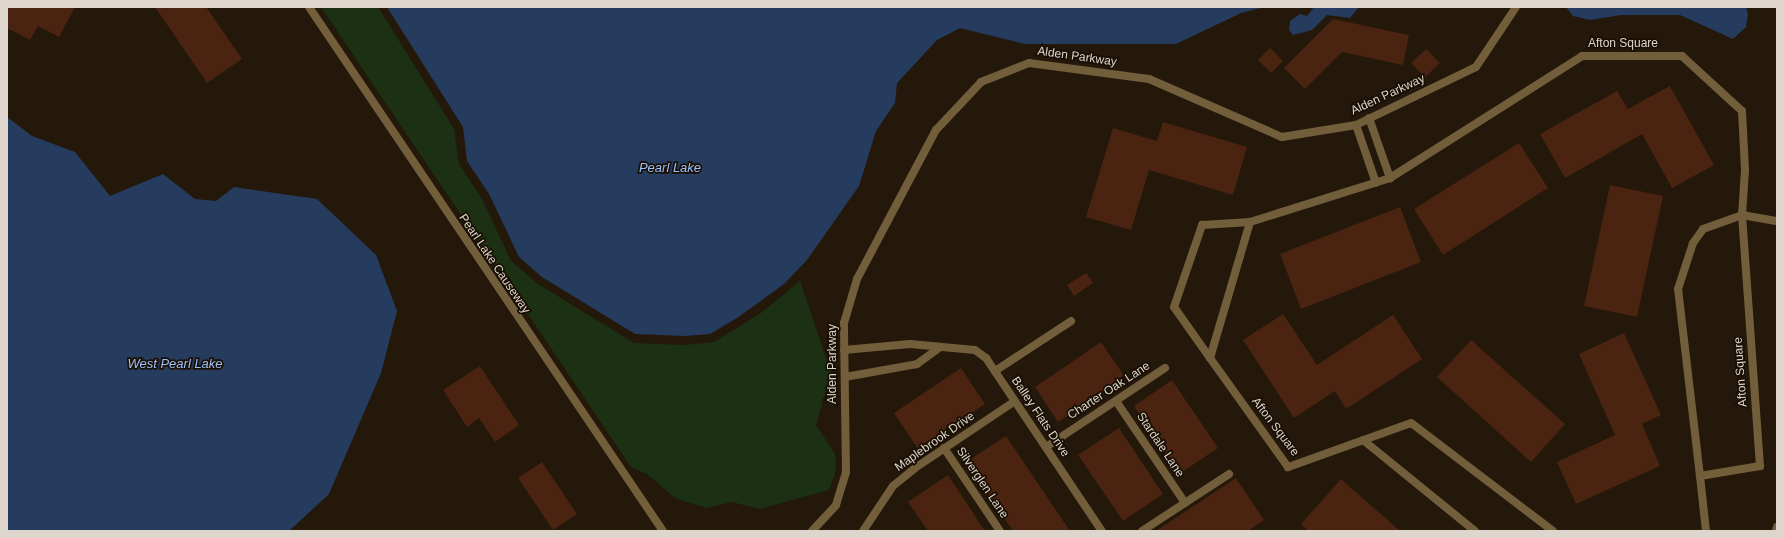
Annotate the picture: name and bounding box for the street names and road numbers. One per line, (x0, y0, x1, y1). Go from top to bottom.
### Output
street label: Afton Square (1588, 37, 1658, 51)
street label: Alden Parkway (1036, 44, 1118, 70)
street label: Alden Parkway (1349, 72, 1427, 118)
street label: Pearl Lake Causeway (455, 212, 533, 316)
street label: Alden Parkway (826, 324, 840, 404)
street label: Afton Square (1731, 337, 1751, 407)
street label: Charter Oak Lane (1065, 359, 1153, 423)
street label: Balley Flats Drive (1008, 374, 1072, 460)
street label: Afton Square (1248, 395, 1302, 459)
street label: Maplebrook Drive (892, 409, 978, 475)
street label: Stardale Lane (1133, 410, 1187, 480)
street label: Silverglen Lane (953, 445, 1011, 521)

